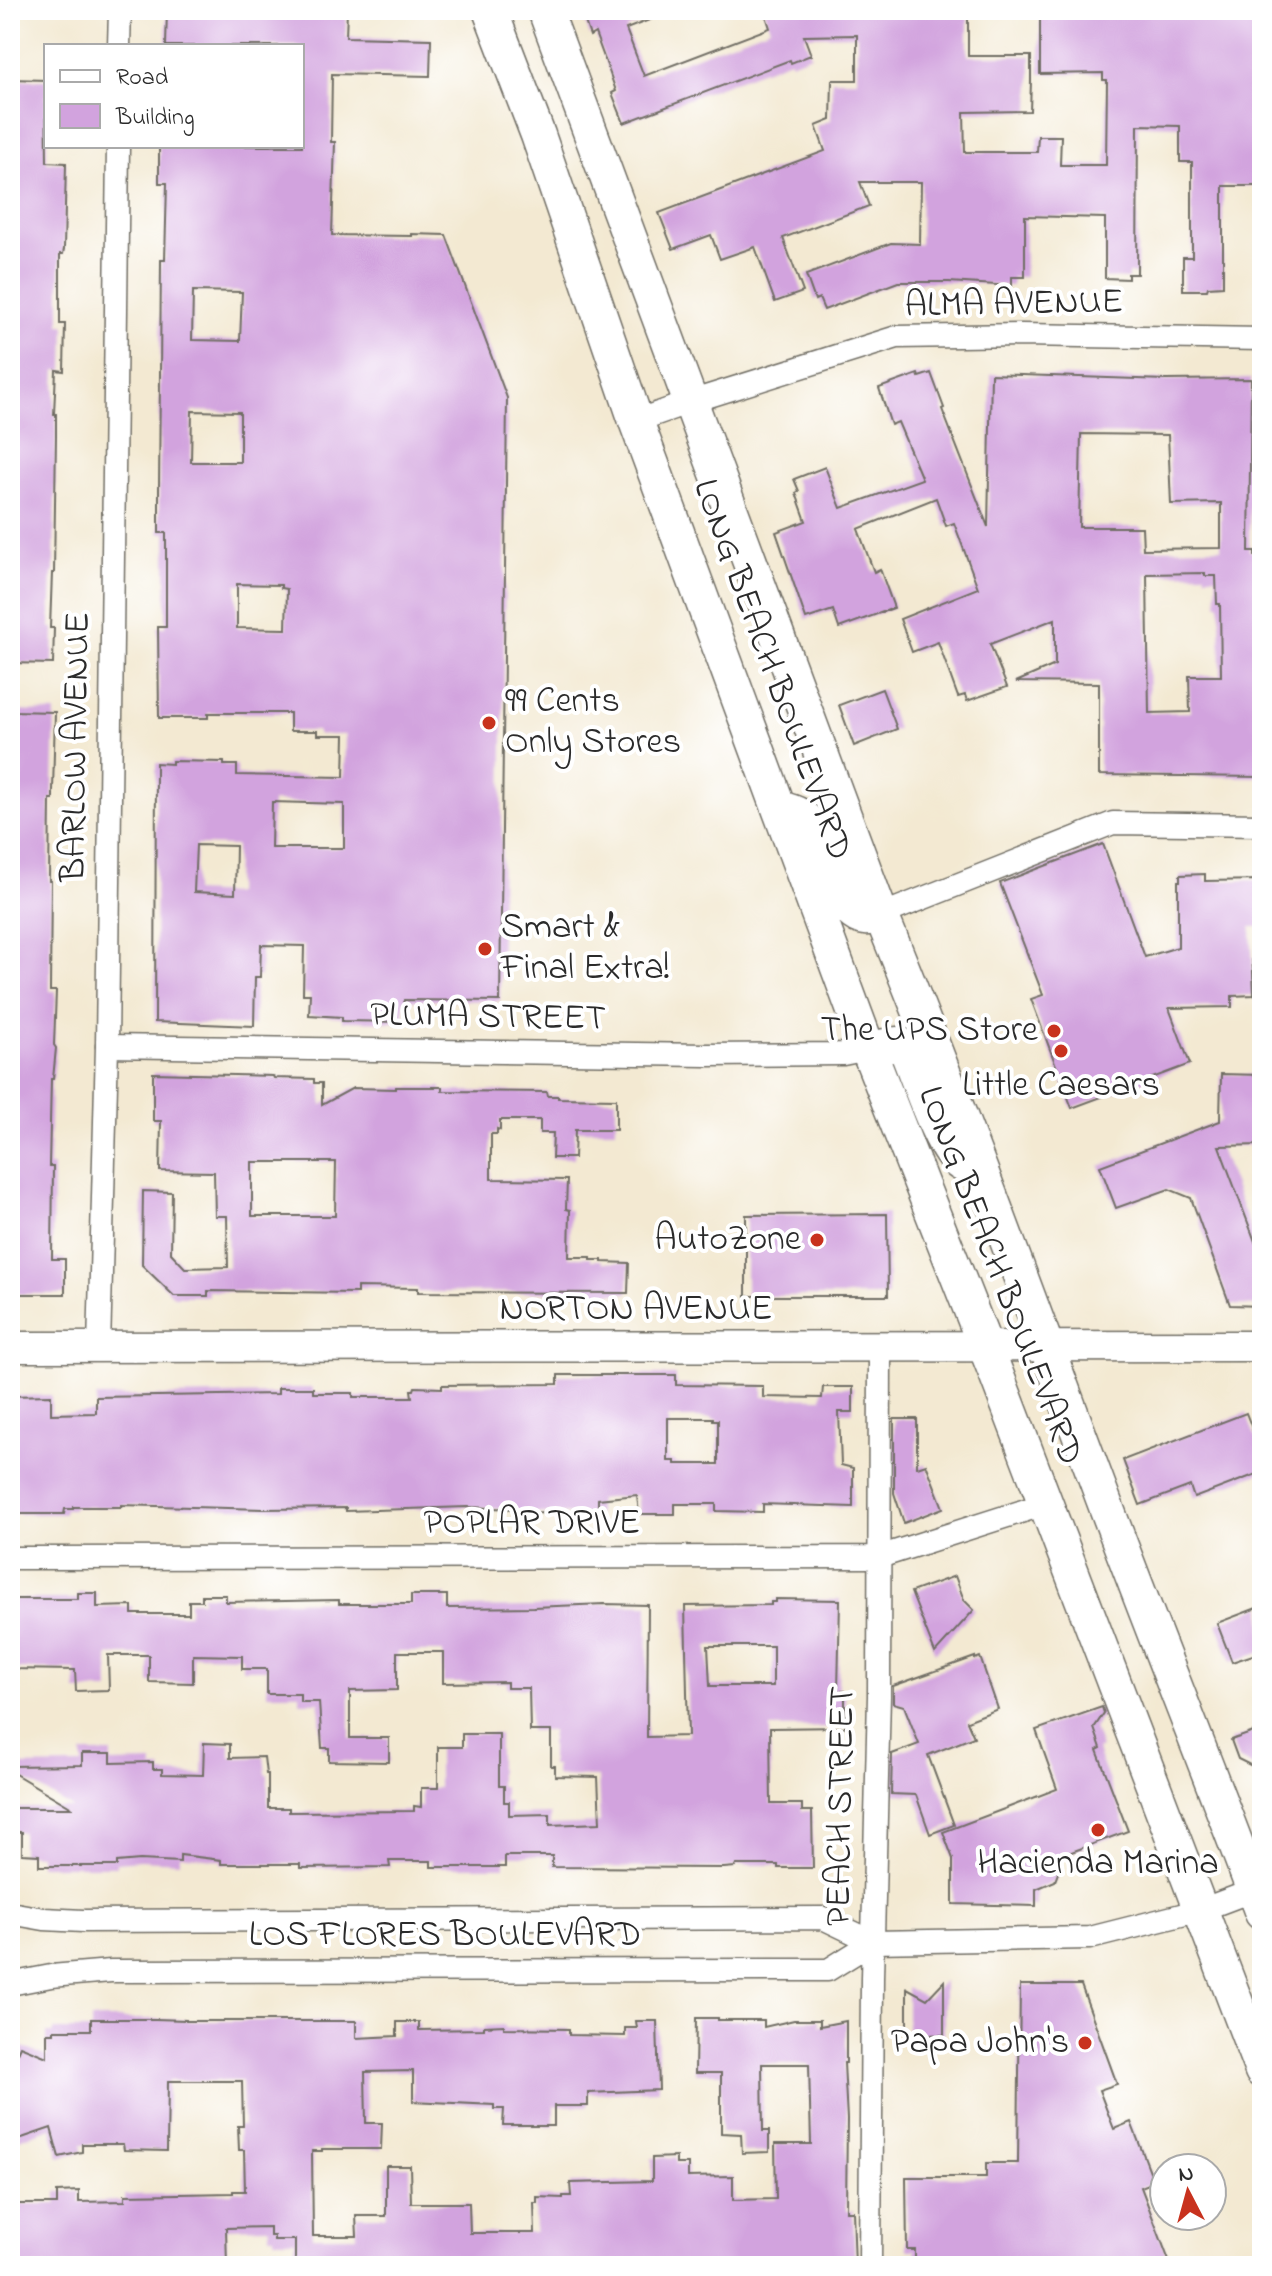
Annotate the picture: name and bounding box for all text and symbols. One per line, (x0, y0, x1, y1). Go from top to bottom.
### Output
legend (44, 44, 304, 148)
text: Road (116, 61, 169, 96)
text: Building (115, 101, 195, 136)
street label: ALMA AVENUE (904, 277, 1124, 333)
street label: LONG BEACH BOULEVARD (677, 472, 865, 868)
street label: BARLOW AVENUE (48, 612, 106, 883)
place label: 99 Cents Only Stores (505, 676, 681, 770)
marker: 99 Cents Only Stores (480, 714, 498, 732)
place label: Smart & Final Extra! (500, 902, 669, 996)
marker: Smart & Final Extra! (476, 940, 494, 958)
street label: PLUMA STREET (370, 989, 606, 1047)
place label: The UPS Store (820, 1005, 1039, 1058)
marker: The UPS Store (1045, 1022, 1063, 1040)
marker: Little Caesars (1052, 1042, 1070, 1060)
place label: Little Caesars (962, 1060, 1160, 1113)
street label: LONG BEACH BOULEVARD (902, 1079, 1096, 1473)
place label: AutoZone (654, 1214, 802, 1267)
marker: AutoZone (808, 1231, 826, 1249)
street label: NORTON AVENUE (499, 1284, 773, 1337)
street label: POPLAR DRIVE (424, 1498, 640, 1551)
street label: PEACH STREET (813, 1685, 871, 1927)
marker: Hacienda Marina (1089, 1821, 1107, 1839)
place label: Hacienda Marina (977, 1838, 1219, 1891)
street label: LOS FLORES BOULEVARD (249, 1910, 641, 1963)
place label: Papa John's (891, 2017, 1069, 2070)
marker: Papa John's (1076, 2034, 1094, 2052)
north arrow (1148, 2152, 1228, 2232)
text: N (1177, 2158, 1195, 2192)

